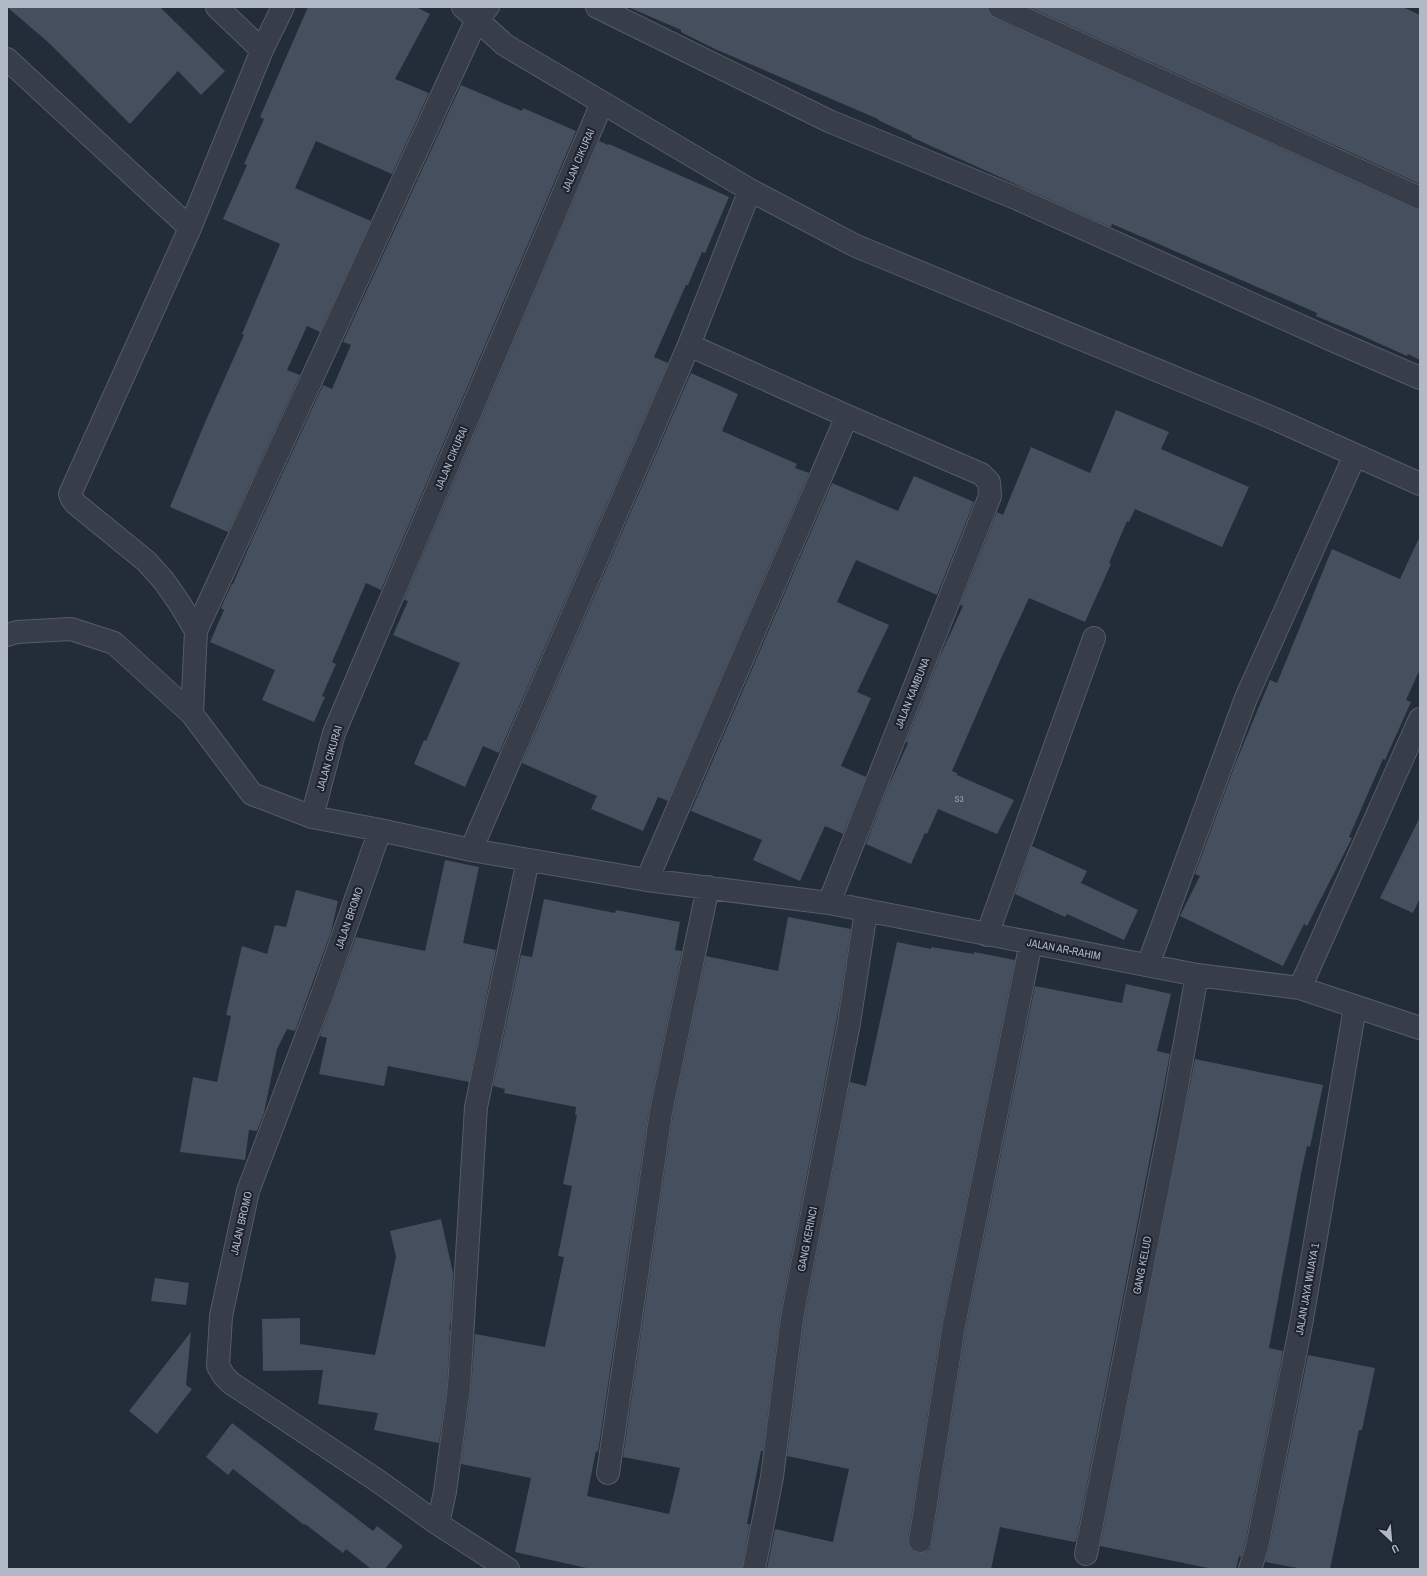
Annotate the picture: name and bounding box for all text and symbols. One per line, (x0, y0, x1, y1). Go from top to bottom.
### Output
street label: JALAN CIKURAI (558, 126, 598, 194)
street label: JALAN CIKURAI (431, 424, 471, 492)
street label: JALAN KAMBUNA (891, 655, 933, 730)
street label: JALAN CIKURAI (313, 724, 345, 792)
house number: S3 (954, 793, 964, 805)
street label: JALAN BROMO (332, 885, 366, 951)
street label: JALAN AR-RAHIM (1026, 935, 1102, 963)
street label: JALAN BROMO (227, 1190, 255, 1256)
street label: GANG KERINCI (794, 1205, 820, 1273)
street label: GANG KELUD (1129, 1235, 1155, 1295)
street label: JALAN JAYA WIJAYA 1 (1292, 1242, 1322, 1336)
north arrow (1371, 1520, 1411, 1560)
text: U (1389, 1541, 1401, 1557)

